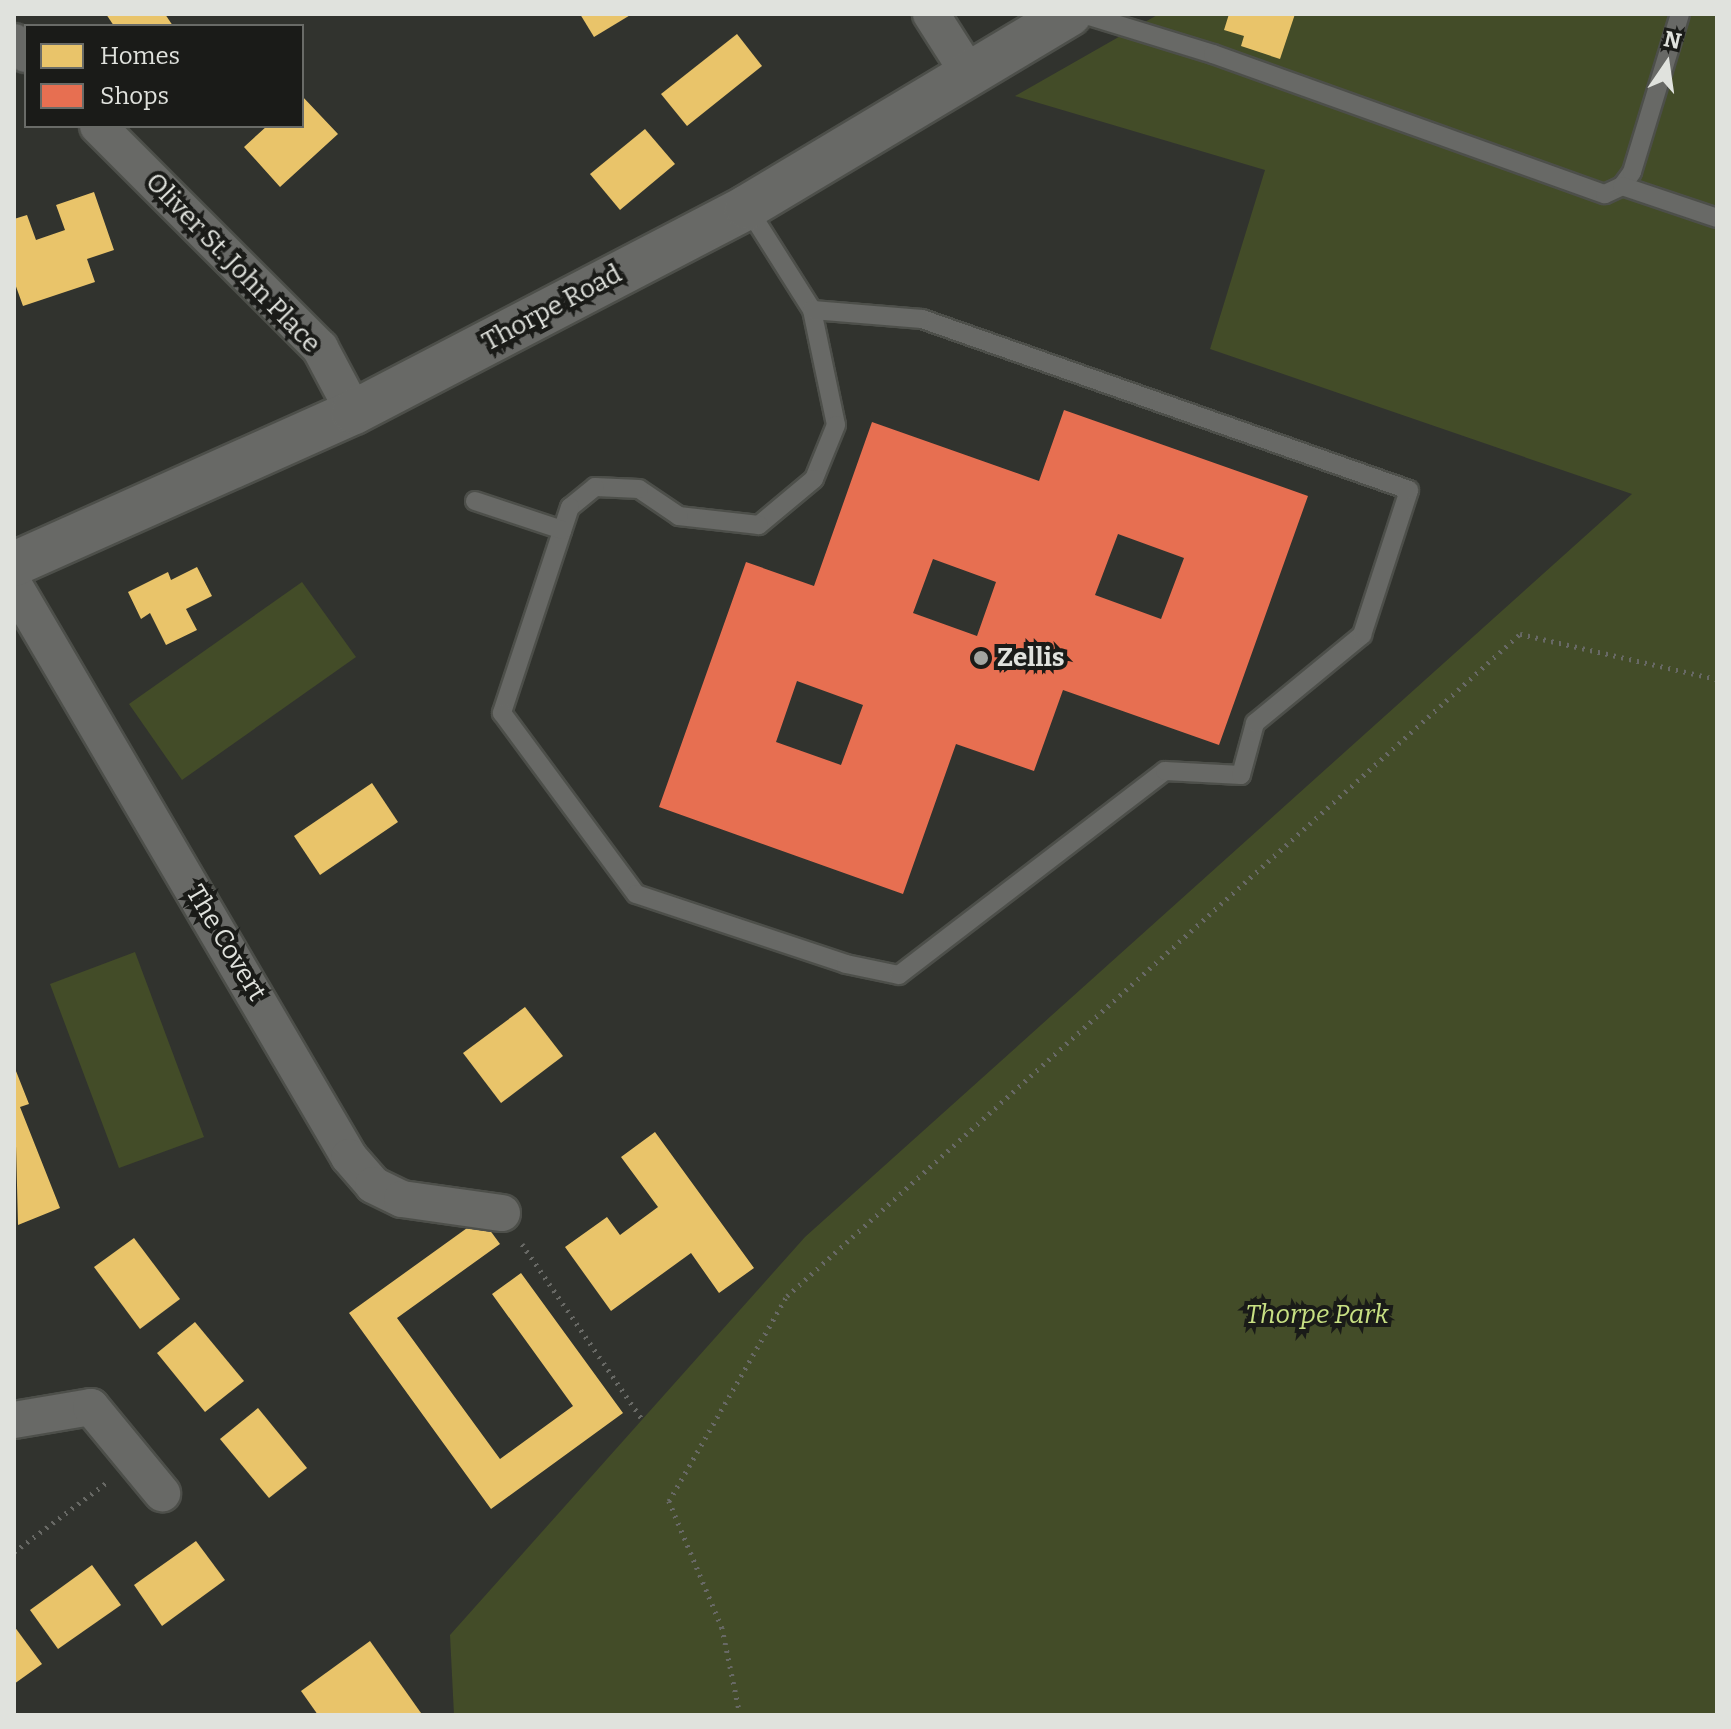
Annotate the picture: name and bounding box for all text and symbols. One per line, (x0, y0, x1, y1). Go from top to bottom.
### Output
legend (24, 24, 304, 128)
north arrow (1627, 24, 1707, 104)
text: N (1661, 25, 1684, 55)
text: Homes (100, 42, 180, 70)
text: Shops (100, 82, 169, 110)
street label: Oliver St. John Place (139, 167, 327, 359)
street label: Thorpe Road (477, 258, 627, 358)
place label: Zellis (997, 642, 1065, 674)
marker: Zellis (972, 649, 990, 667)
street label: The Covert (179, 880, 273, 1006)
park label: Thorpe Park (1246, 1299, 1388, 1331)

